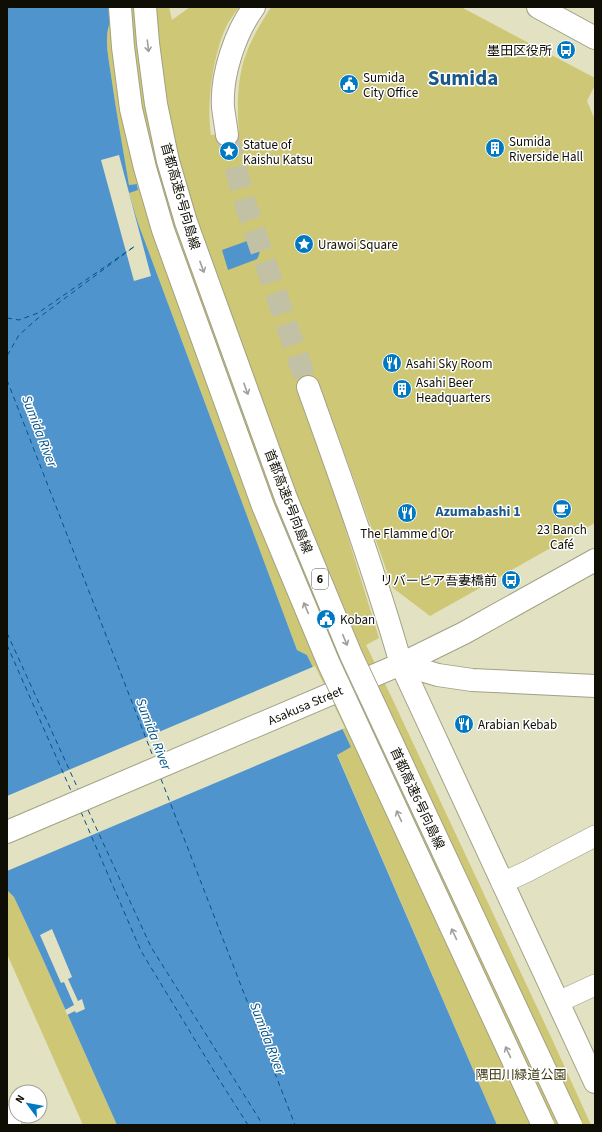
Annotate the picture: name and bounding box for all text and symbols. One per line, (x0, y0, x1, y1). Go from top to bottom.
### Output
one-way arrow (145, 39, 152, 52)
bus stop icon: 墨田区役所 (555, 39, 577, 61)
place label: 墨田区役所 (487, 42, 552, 60)
district label: Sumida (428, 63, 498, 93)
place label: Sumida City Office (363, 69, 418, 102)
public building icon: Sumida City Office (338, 73, 360, 95)
place label: Sumida Riverside Hall (509, 133, 583, 166)
place label: Statue of Kaishu Katsu (243, 136, 313, 169)
building icon: Sumida Riverside Hall (484, 137, 506, 159)
place icon: Statue of Kaishu Katsu (218, 140, 240, 162)
street label: 首都高速6号向島線 (156, 141, 204, 252)
place icon: Urawoi Square (293, 233, 315, 255)
place label: Urawoi Square (318, 236, 398, 254)
one-way arrow (199, 260, 206, 273)
restaurant icon: Asahi Sky Room (381, 352, 403, 374)
place label: Asahi Sky Room (406, 355, 492, 373)
place label: Asahi Beer Headquarters (416, 374, 491, 407)
building icon: Asahi Beer Headquarters (391, 378, 413, 400)
one-way arrow (243, 383, 251, 395)
water label: Sumida River (16, 393, 62, 471)
street label: 首都高速6号向島線 (260, 447, 316, 556)
cafe icon: 23 Banch Café (551, 498, 573, 520)
restaurant icon: The Flamme d'Or (396, 502, 418, 524)
district label: Azumabashi 1 (434, 502, 521, 522)
place label: 23 Banch Café (537, 521, 587, 554)
place label: The Flamme d'Or (360, 525, 454, 543)
road number: 6 (312, 569, 328, 589)
bus stop icon: リバーピア吾妻橋前 (500, 569, 522, 591)
place label: リバーピア吾妻橋前 (380, 572, 497, 590)
one-way arrow (301, 602, 309, 614)
public building icon: Koban (315, 608, 337, 630)
place label: Koban (340, 611, 375, 629)
one-way arrow (342, 634, 349, 646)
street label: Asakusa Street (265, 682, 346, 730)
water label: Sumida River (130, 696, 176, 774)
restaurant icon: Arabian Kebab (453, 713, 475, 735)
place label: Arabian Kebab (478, 716, 557, 734)
street label: 首都高速6号向島線 (386, 745, 449, 852)
one-way arrow (395, 810, 402, 822)
one-way arrow (450, 928, 457, 940)
water label: Sumida River (244, 1000, 290, 1078)
one-way arrow (504, 1046, 511, 1058)
park label: 隅田川緑道公園 (475, 1066, 567, 1084)
north arrow (8, 1084, 48, 1124)
text: N (12, 1092, 28, 1106)

